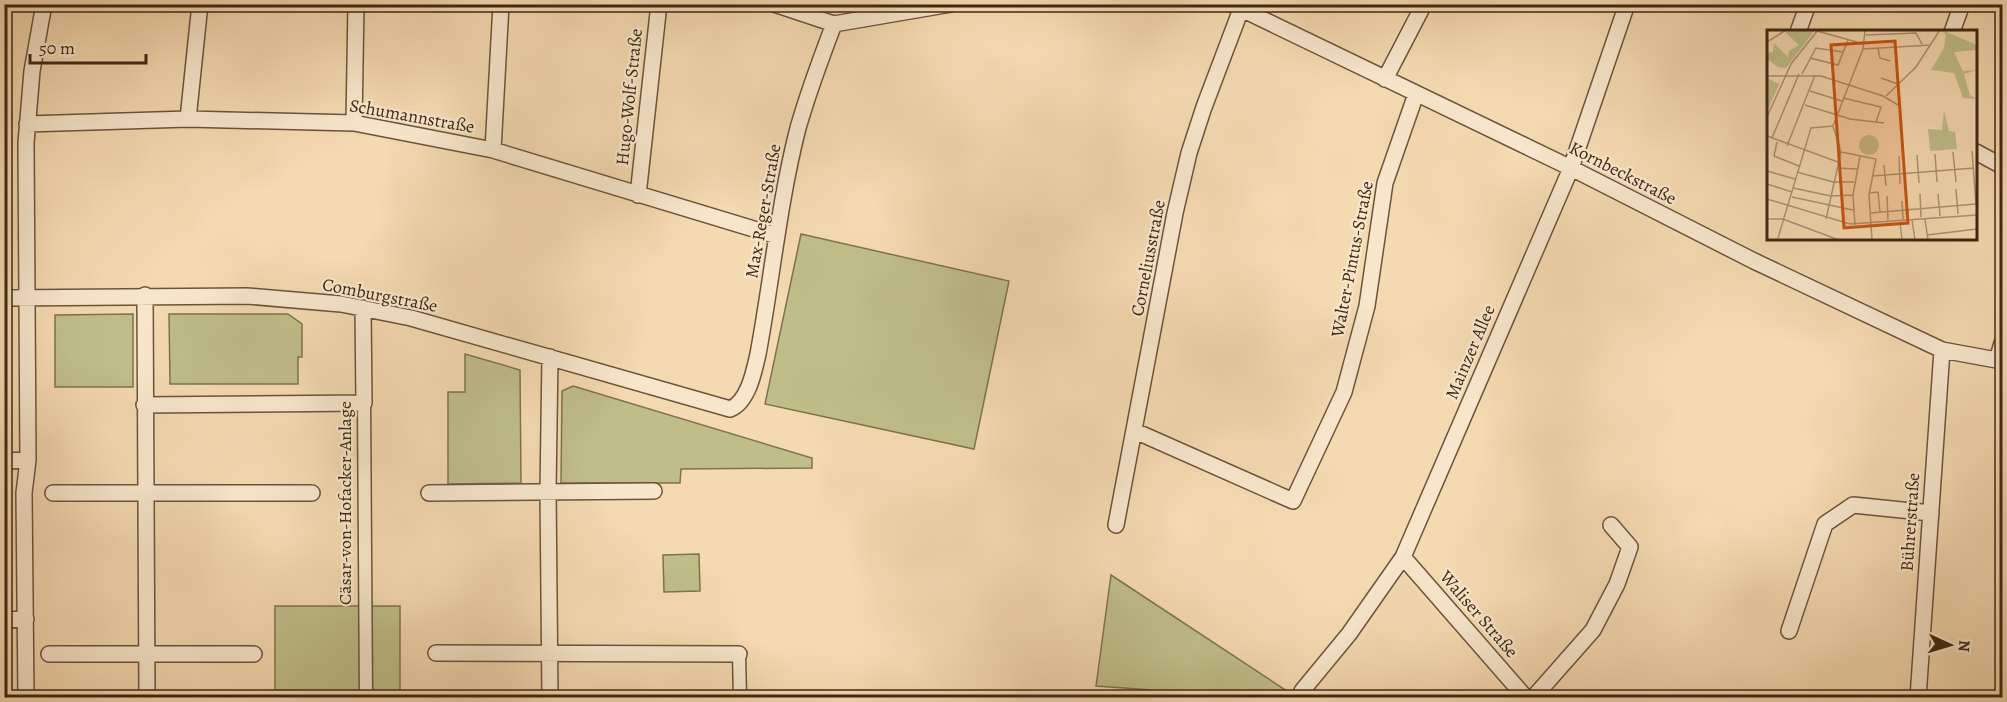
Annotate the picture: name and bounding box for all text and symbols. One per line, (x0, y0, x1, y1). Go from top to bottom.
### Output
scale bar (30, 27, 146, 65)
street label: Hugo-Wolf-Straße (610, 27, 648, 167)
inset map (1767, 30, 1977, 240)
text: 50 m (39, 36, 75, 60)
street label: Schumannstraße (348, 93, 476, 139)
street label: Kornbeckstraße (1565, 136, 1681, 210)
street label: Max-Reger-Straße (739, 142, 787, 280)
street label: Walter-Pintus-Straße (1325, 179, 1379, 340)
street label: Corneliusstraße (1125, 198, 1171, 318)
street label: Comburgstraße (320, 272, 440, 318)
street label: Mainzer Allee (1439, 301, 1501, 403)
street label: Cäsar-von-Hofacker-Anlage (333, 401, 357, 605)
street label: Bührerstraße (1895, 472, 1925, 572)
street label: Waliser Straße (1434, 565, 1524, 663)
north arrow (1920, 615, 1980, 675)
text: N (1953, 639, 1975, 653)

